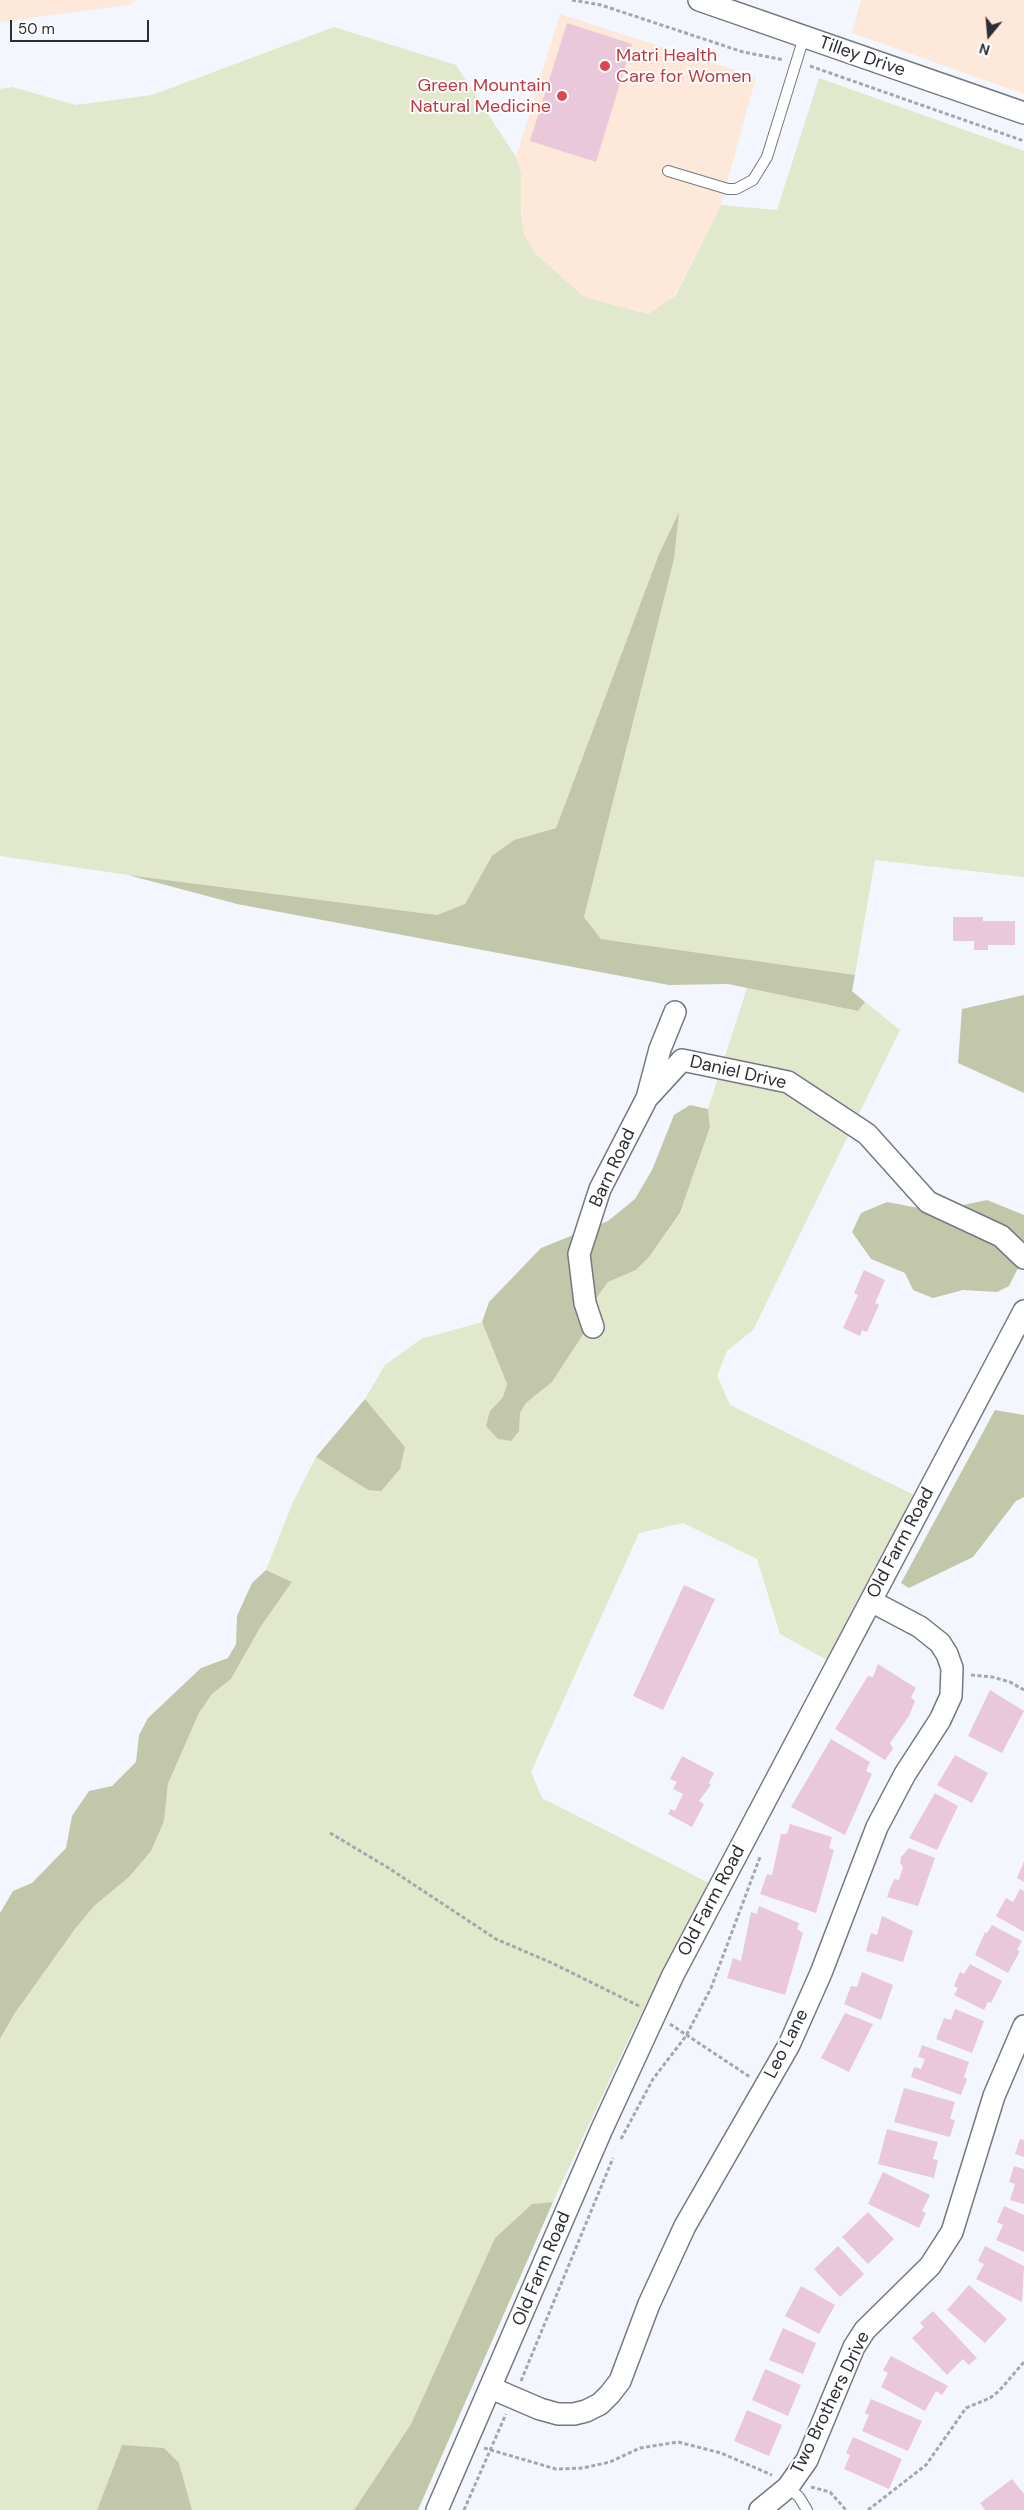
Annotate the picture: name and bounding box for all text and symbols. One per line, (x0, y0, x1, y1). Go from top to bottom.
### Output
scale bar (12, 10, 151, 42)
north arrow (964, 10, 1014, 60)
text: 50 m (18, 19, 55, 39)
street label: Tilley Drive (816, 32, 908, 82)
text: N (977, 39, 992, 59)
place label: Matri Health Care for Women (616, 45, 752, 88)
marker: Matri Health Care for Women (598, 59, 612, 73)
place label: Green Mountain Natural Medicine (410, 75, 551, 118)
marker: Green Mountain Natural Medicine (555, 89, 569, 103)
street label: Daniel Drive (688, 1051, 788, 1095)
street label: Barn Road (585, 1125, 641, 1211)
street label: Old Farm Road (863, 1484, 939, 1602)
street label: Old Farm Road (674, 1842, 750, 1960)
street label: Leo Lane (760, 2006, 814, 2082)
street label: Old Farm Road (508, 2209, 576, 2329)
street label: Two Brothers Drive (787, 2328, 875, 2478)

